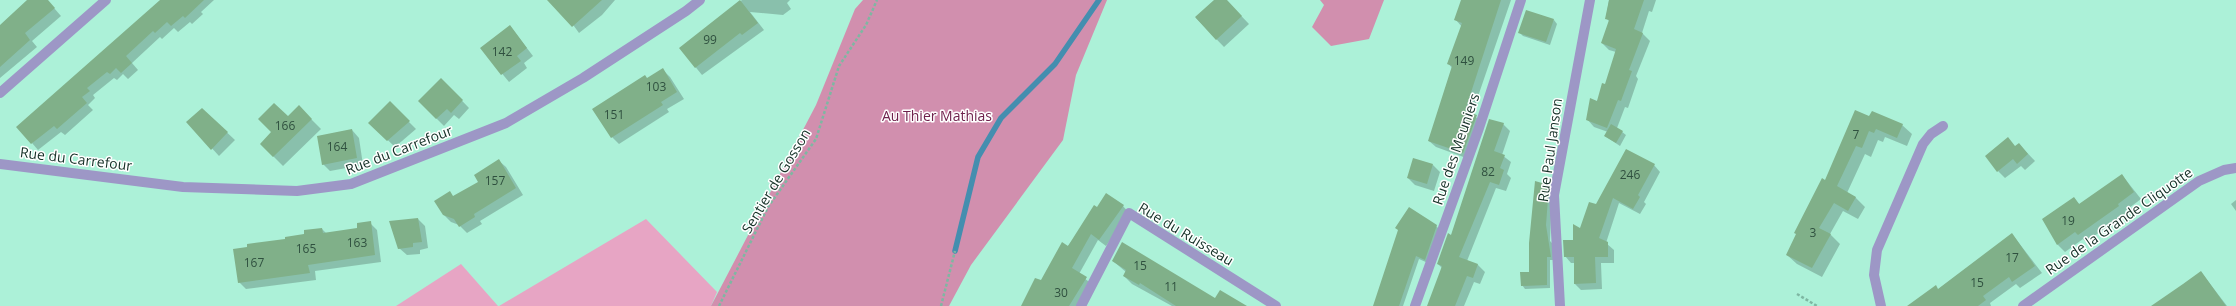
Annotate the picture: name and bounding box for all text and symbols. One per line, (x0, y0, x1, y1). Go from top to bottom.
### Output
house number: 99 (703, 31, 717, 48)
house number: 142 (492, 43, 512, 60)
house number: 149 (1454, 52, 1474, 69)
house number: 103 (646, 78, 666, 95)
street label: Rue des Meuniers (1428, 90, 1484, 207)
street label: Rue Paul Janson (1533, 97, 1566, 203)
house number: 151 (604, 106, 624, 123)
park label: Au Thier Mathias (882, 106, 992, 125)
house number: 166 (275, 117, 295, 134)
street label: Rue du Carrefour (343, 120, 455, 179)
street label: Sentier de Gosson (737, 125, 814, 237)
house number: 7 (1853, 126, 1860, 143)
house number: 164 (327, 138, 347, 155)
street label: Rue du Carrefour (19, 142, 133, 175)
street label: Rue de la Grande Cliquotte (2041, 162, 2196, 279)
house number: 82 (1481, 163, 1495, 180)
house number: 246 (1620, 166, 1640, 183)
house number: 157 (485, 172, 505, 189)
street label: Rue du Ruisseau (1135, 198, 1237, 269)
house number: 19 (2061, 212, 2075, 229)
house number: 3 (1810, 224, 1817, 241)
house number: 163 (347, 234, 367, 251)
house number: 165 (296, 240, 316, 257)
house number: 17 (2005, 249, 2019, 266)
house number: 167 (244, 254, 264, 271)
house number: 15 (1133, 257, 1147, 274)
house number: 15 (1970, 274, 1984, 291)
house number: 11 (1164, 278, 1178, 295)
house number: 30 (1054, 284, 1068, 301)

